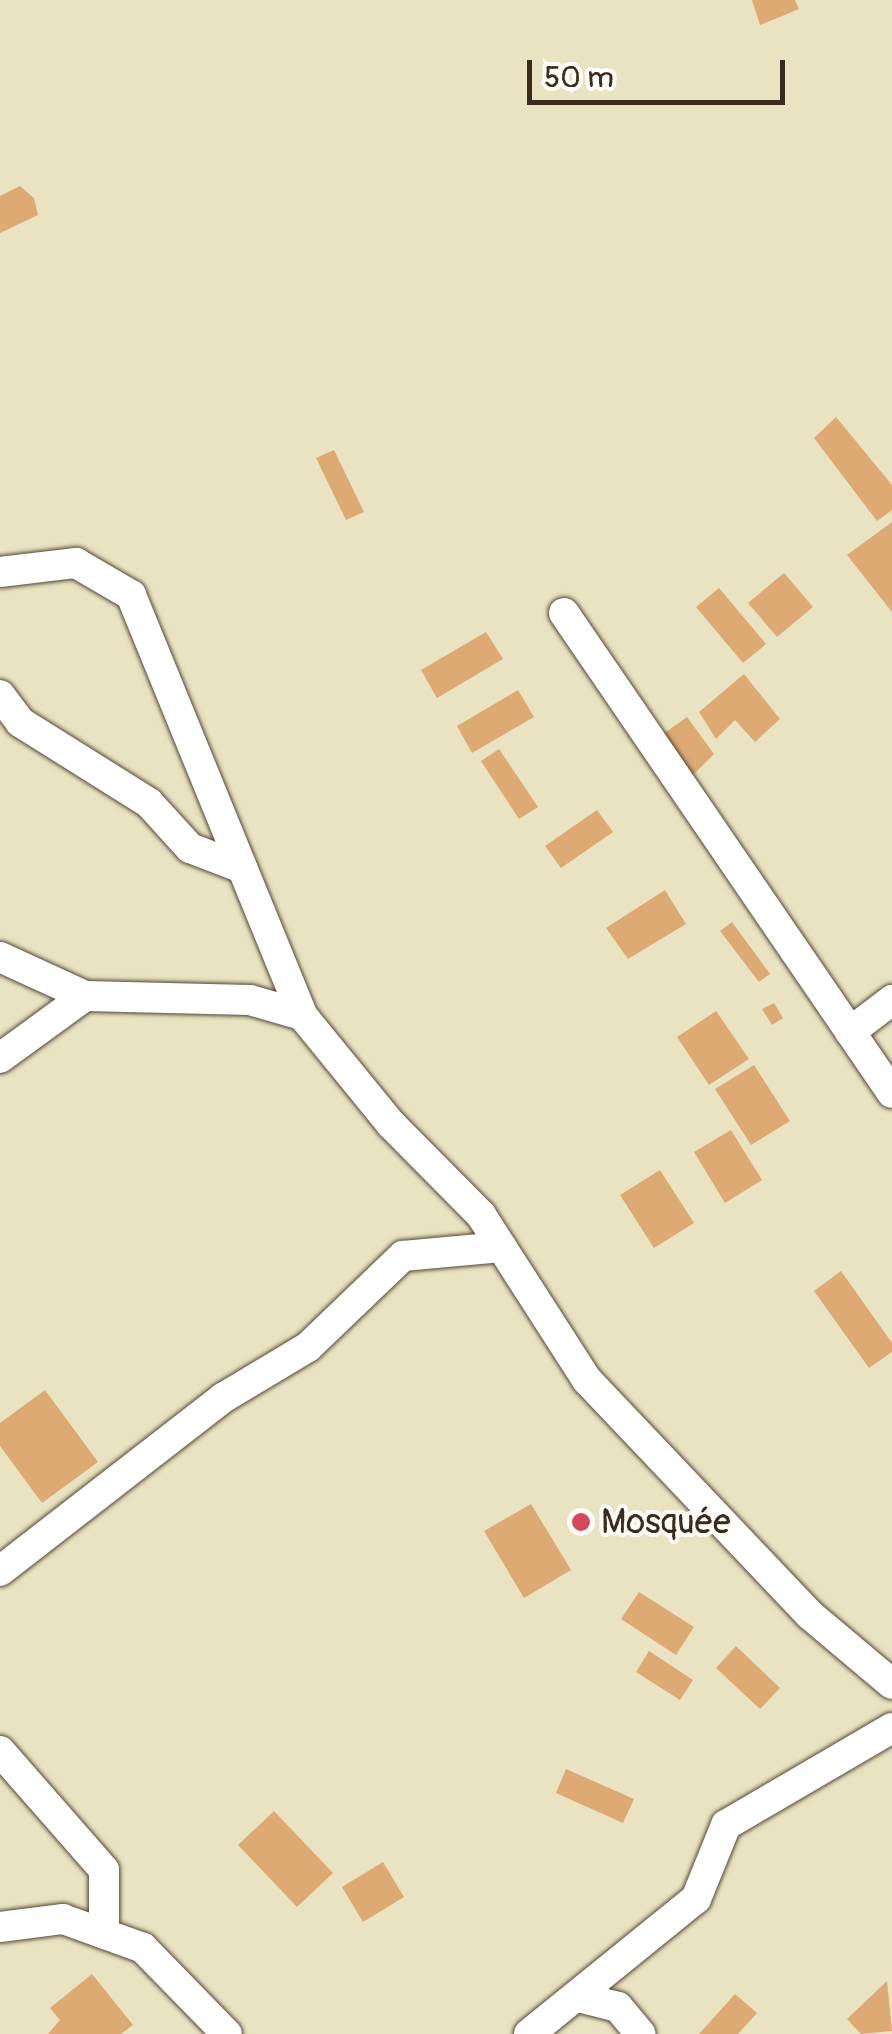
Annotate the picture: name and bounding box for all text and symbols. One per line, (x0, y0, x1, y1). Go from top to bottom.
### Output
scale bar (532, 40, 790, 102)
text: 50 m (544, 59, 614, 96)
place label: Mosquée (601, 1501, 730, 1543)
marker: Mosquée (570, 1511, 592, 1533)

